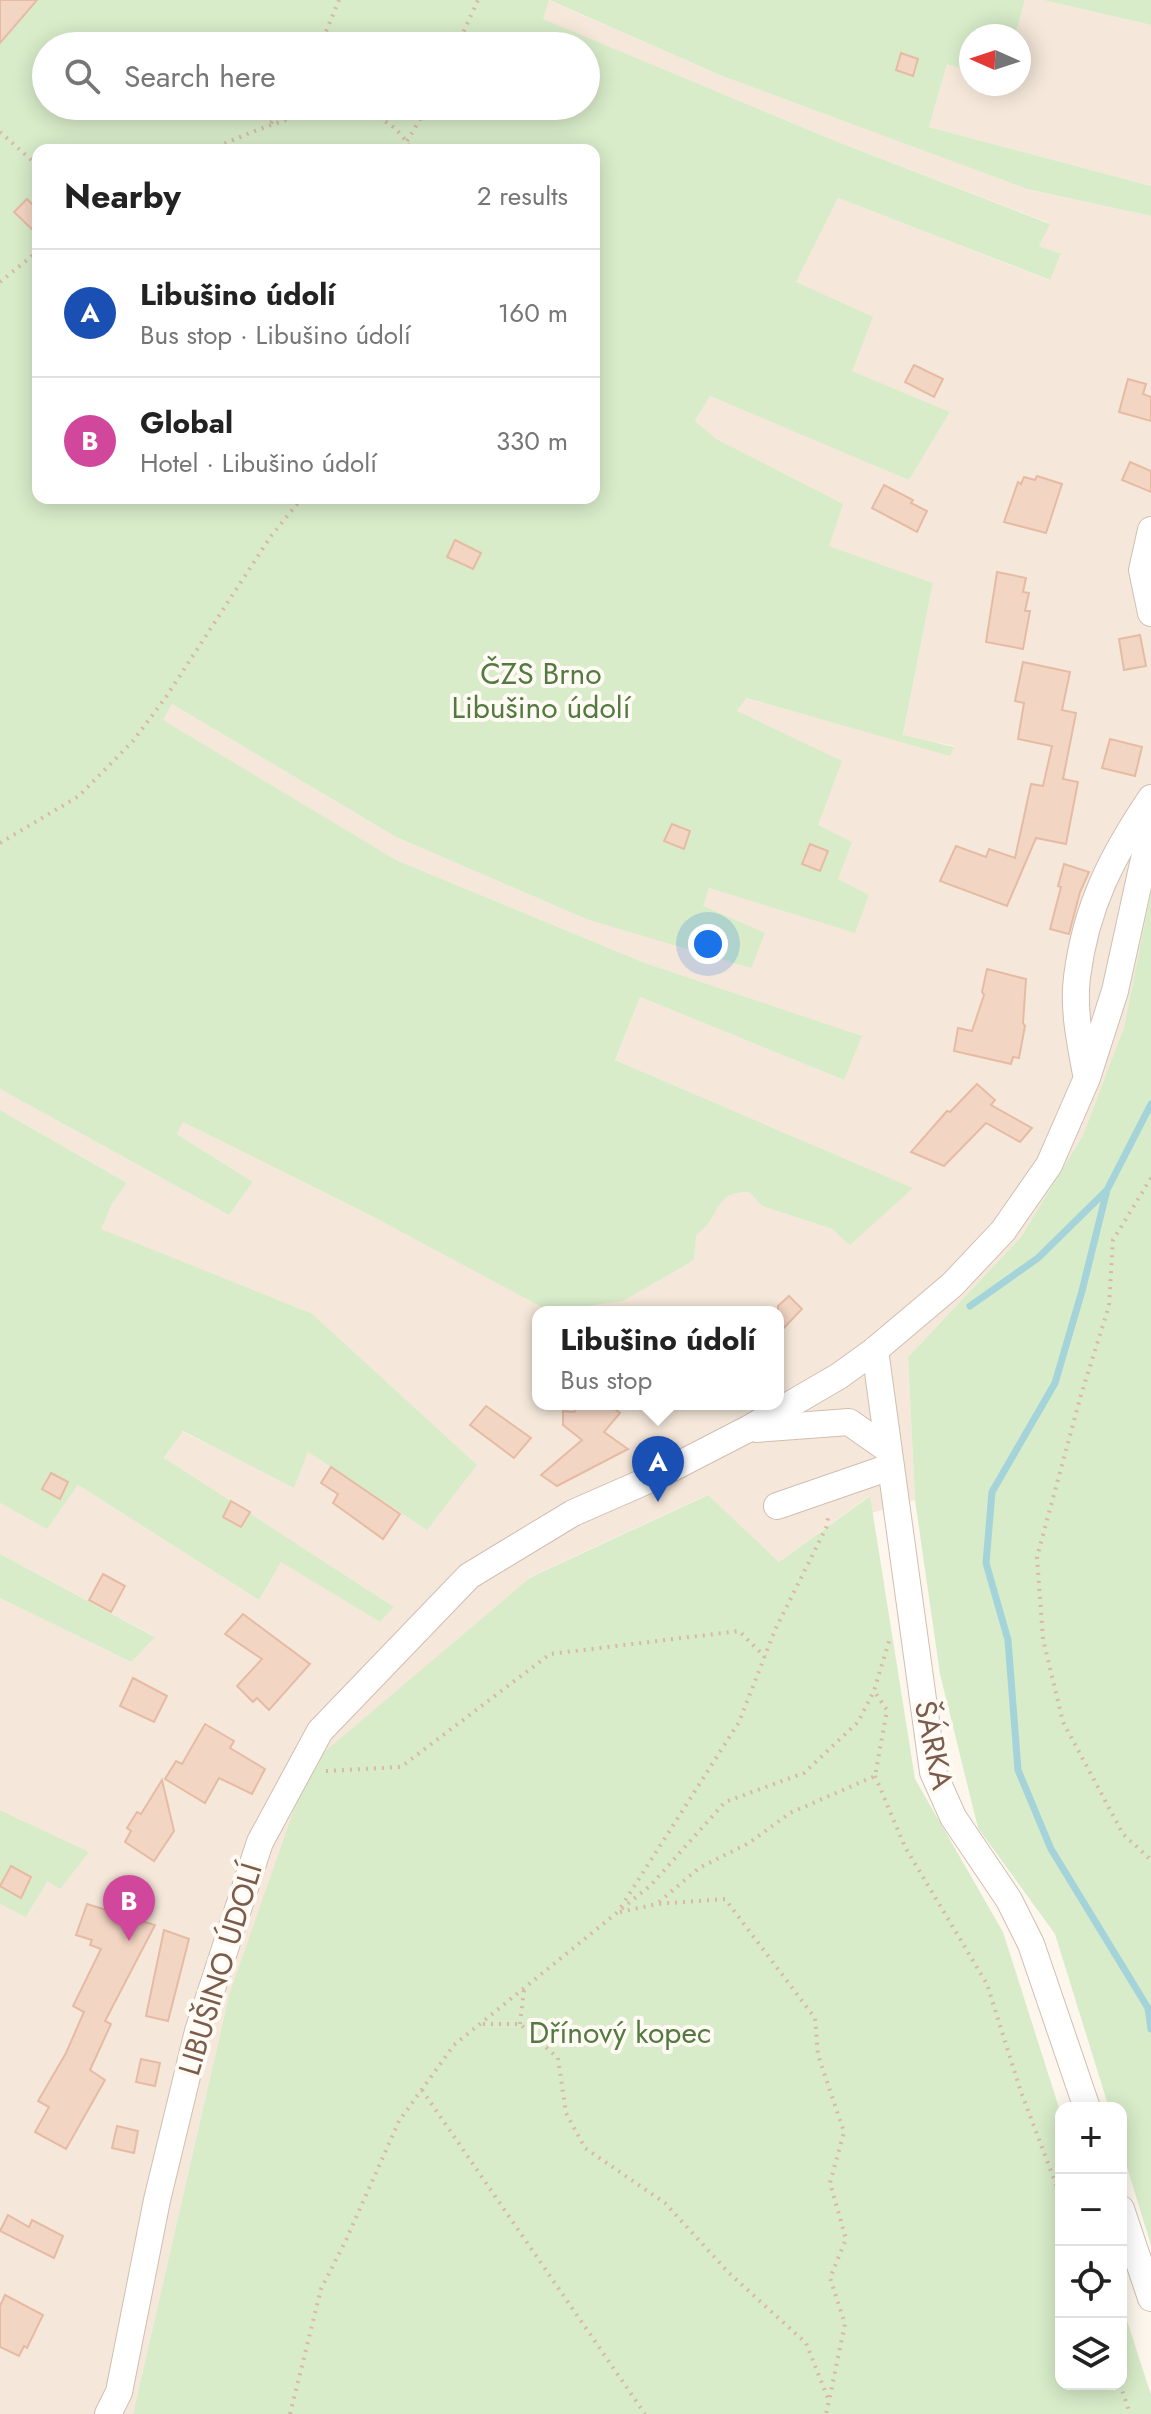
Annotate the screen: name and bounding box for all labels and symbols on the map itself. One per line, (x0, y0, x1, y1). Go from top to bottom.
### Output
north arrow (959, 24, 1031, 96)
park label: ČZS Brno Libušino údolí (451, 652, 632, 729)
your location (688, 924, 728, 964)
pin: A (632, 1436, 684, 1502)
street label: ŠÁRKA (904, 1697, 964, 1794)
street label: LIBUŠINO ÚDOLÍ (167, 1857, 273, 2080)
pin: B (103, 1875, 155, 1941)
park label: Dřínový kopec (529, 2011, 711, 2054)

